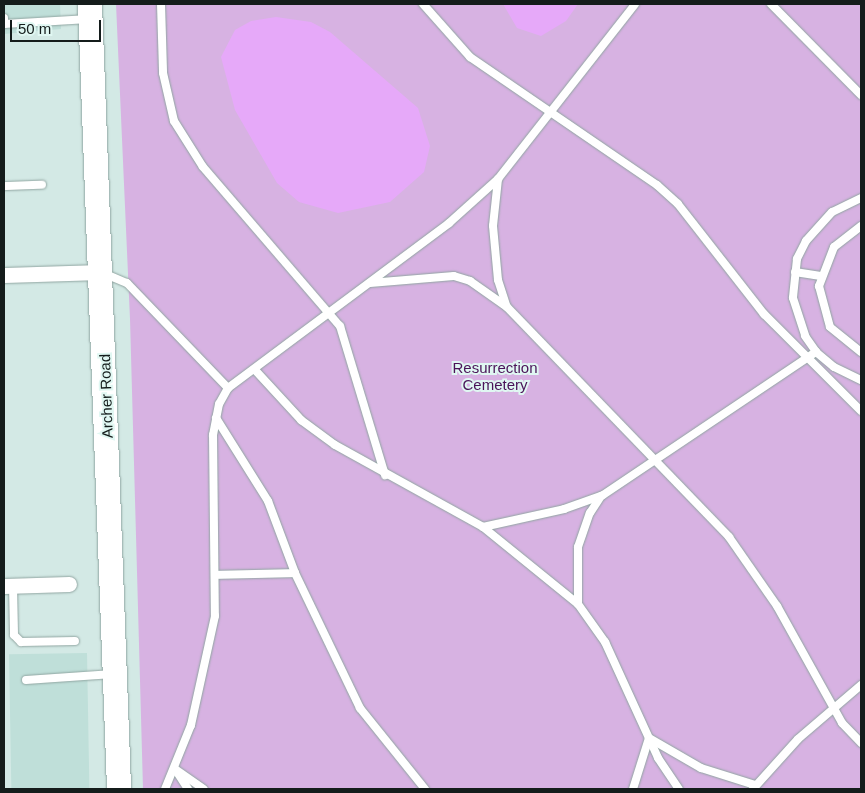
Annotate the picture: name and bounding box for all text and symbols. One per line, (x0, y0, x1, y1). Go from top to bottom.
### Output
scale bar (12, 10, 104, 42)
text: 50 m (18, 20, 51, 37)
street label: Archer Road (96, 354, 116, 438)
park label: Resurrection Cemetery (452, 358, 538, 393)

